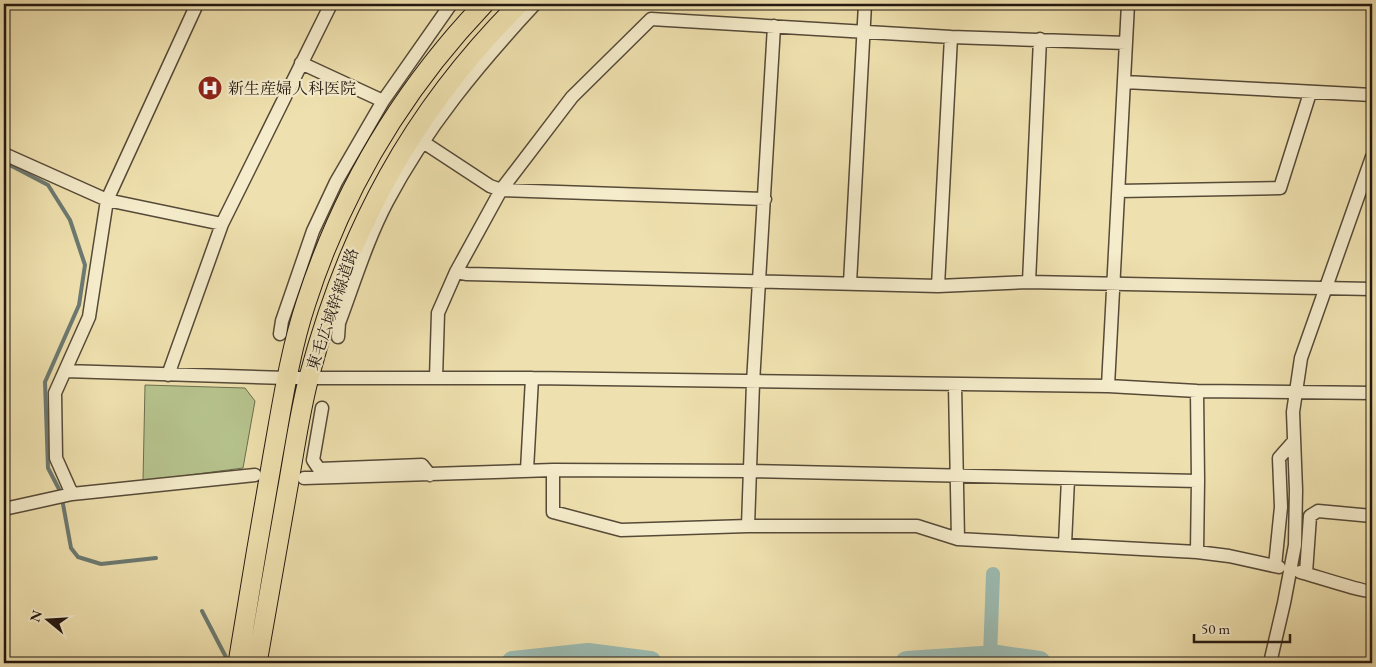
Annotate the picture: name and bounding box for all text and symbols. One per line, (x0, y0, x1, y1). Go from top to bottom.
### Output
hospital icon: 新生産婦人科医院 (197, 75, 223, 101)
place label: 新生産婦人科医院 (228, 78, 356, 99)
street label: 東毛広域幹線道路 (302, 245, 363, 373)
north arrow (22, 594, 72, 644)
text: N (25, 607, 46, 624)
scale bar (1194, 612, 1290, 644)
text: 50 m (1201, 619, 1230, 638)

